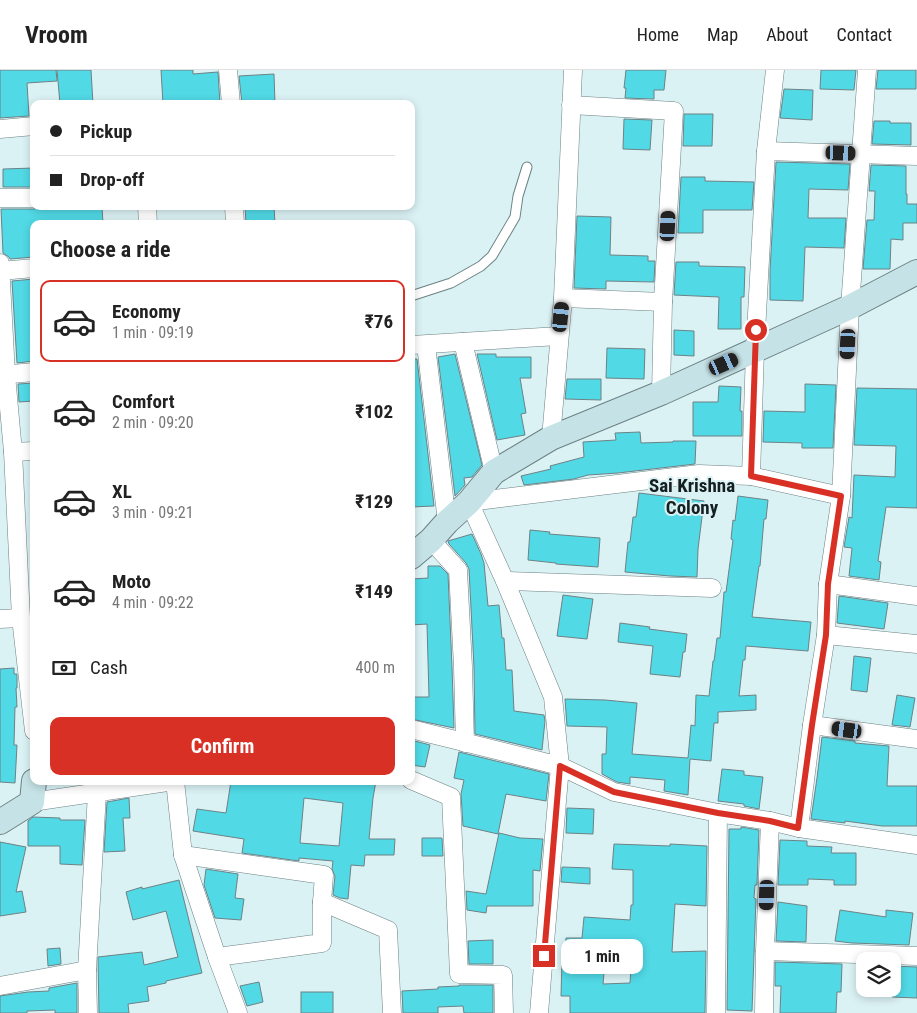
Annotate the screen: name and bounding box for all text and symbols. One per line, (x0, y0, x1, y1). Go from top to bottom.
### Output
text: Vroom (25, 21, 88, 49)
text: Home (637, 24, 679, 45)
text: Map (707, 24, 738, 45)
text: About (766, 24, 808, 45)
text: Contact (836, 24, 892, 45)
text: Pickup (80, 120, 132, 143)
car (825, 145, 856, 161)
text: Drop-off (80, 168, 144, 191)
car (659, 211, 676, 241)
text: Choose a ride (50, 237, 171, 262)
icon: car (52, 299, 97, 344)
text: Economy (112, 300, 181, 323)
car (551, 301, 570, 333)
text: ₹76 (365, 310, 393, 333)
route start (745, 319, 767, 341)
text: 1 min · 09:19 (112, 323, 194, 342)
car (839, 329, 856, 359)
car (707, 351, 740, 377)
icon: car (52, 389, 97, 434)
text: Comfort (112, 390, 175, 413)
text: ₹102 (355, 400, 393, 423)
text: 2 min · 09:20 (112, 413, 194, 432)
district label: Sai Krishna Colony (649, 474, 735, 519)
icon: car (52, 479, 97, 524)
text: XL (112, 480, 132, 503)
text: ₹129 (355, 490, 393, 513)
text: 3 min · 09:21 (112, 503, 194, 522)
icon: car (52, 569, 97, 614)
text: Moto (112, 570, 151, 593)
text: ₹149 (355, 580, 393, 603)
text: 4 min · 09:22 (112, 593, 194, 612)
icon: cash (50, 654, 78, 682)
text: Cash (90, 656, 128, 679)
text: 400 m (356, 658, 395, 677)
button: Confirm (50, 717, 395, 775)
car (831, 720, 862, 740)
car (758, 880, 775, 910)
callout: 1 min (562, 938, 644, 974)
route end (533, 945, 555, 967)
text: 1 min (584, 947, 620, 966)
map controls (856, 952, 901, 997)
button: layers (856, 952, 901, 997)

